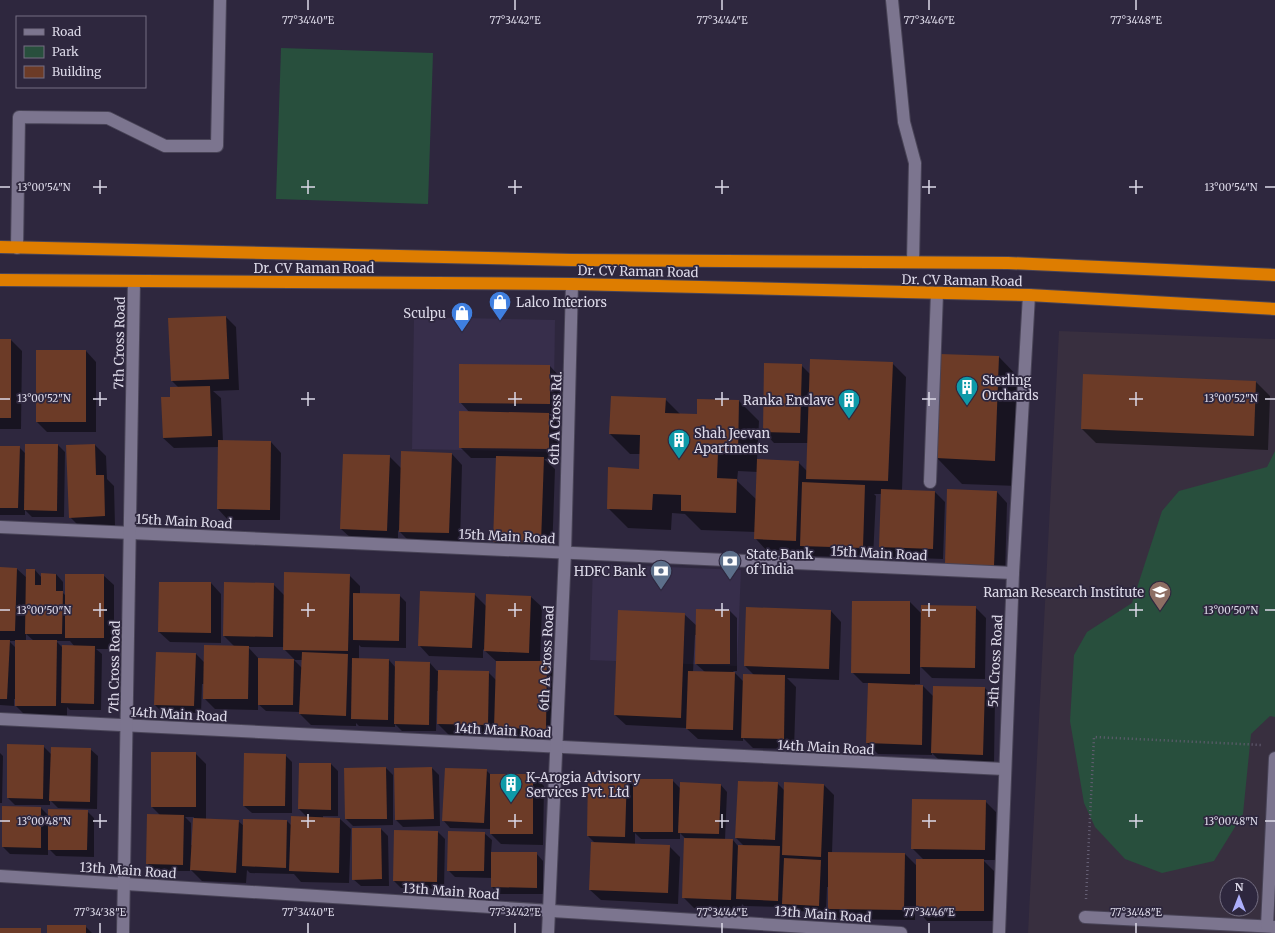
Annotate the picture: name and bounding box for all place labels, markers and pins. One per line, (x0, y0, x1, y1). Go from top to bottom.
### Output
shop icon: Lalco Interiors (487, 289, 513, 322)
place label: Lalco Interiors (516, 294, 607, 311)
shop icon: Sculpu (449, 300, 475, 333)
place label: Sculpu (403, 305, 446, 322)
place label: Sterling Orchards (982, 372, 1039, 404)
building icon: Sterling Orchards (954, 374, 980, 407)
building icon: Ranka Enclave (836, 387, 862, 420)
place label: Ranka Enclave (743, 392, 834, 409)
place label: Shah Jeevan Apartments (693, 425, 770, 457)
building icon: Shah Jeevan Apartments (666, 427, 692, 460)
place label: State Bank of India (746, 546, 814, 578)
bank icon: State Bank of India (717, 548, 743, 581)
bank icon: HDFC Bank (648, 558, 674, 591)
place label: HDFC Bank (574, 563, 647, 580)
school or university icon: Raman Research Institute (1147, 579, 1173, 612)
place label: Raman Research Institute (983, 584, 1144, 601)
place label: K-Arogia Advisory Services Pvt. Ltd (526, 769, 641, 801)
building icon: K-Arogia Advisory Services Pvt. Ltd (498, 771, 524, 804)

